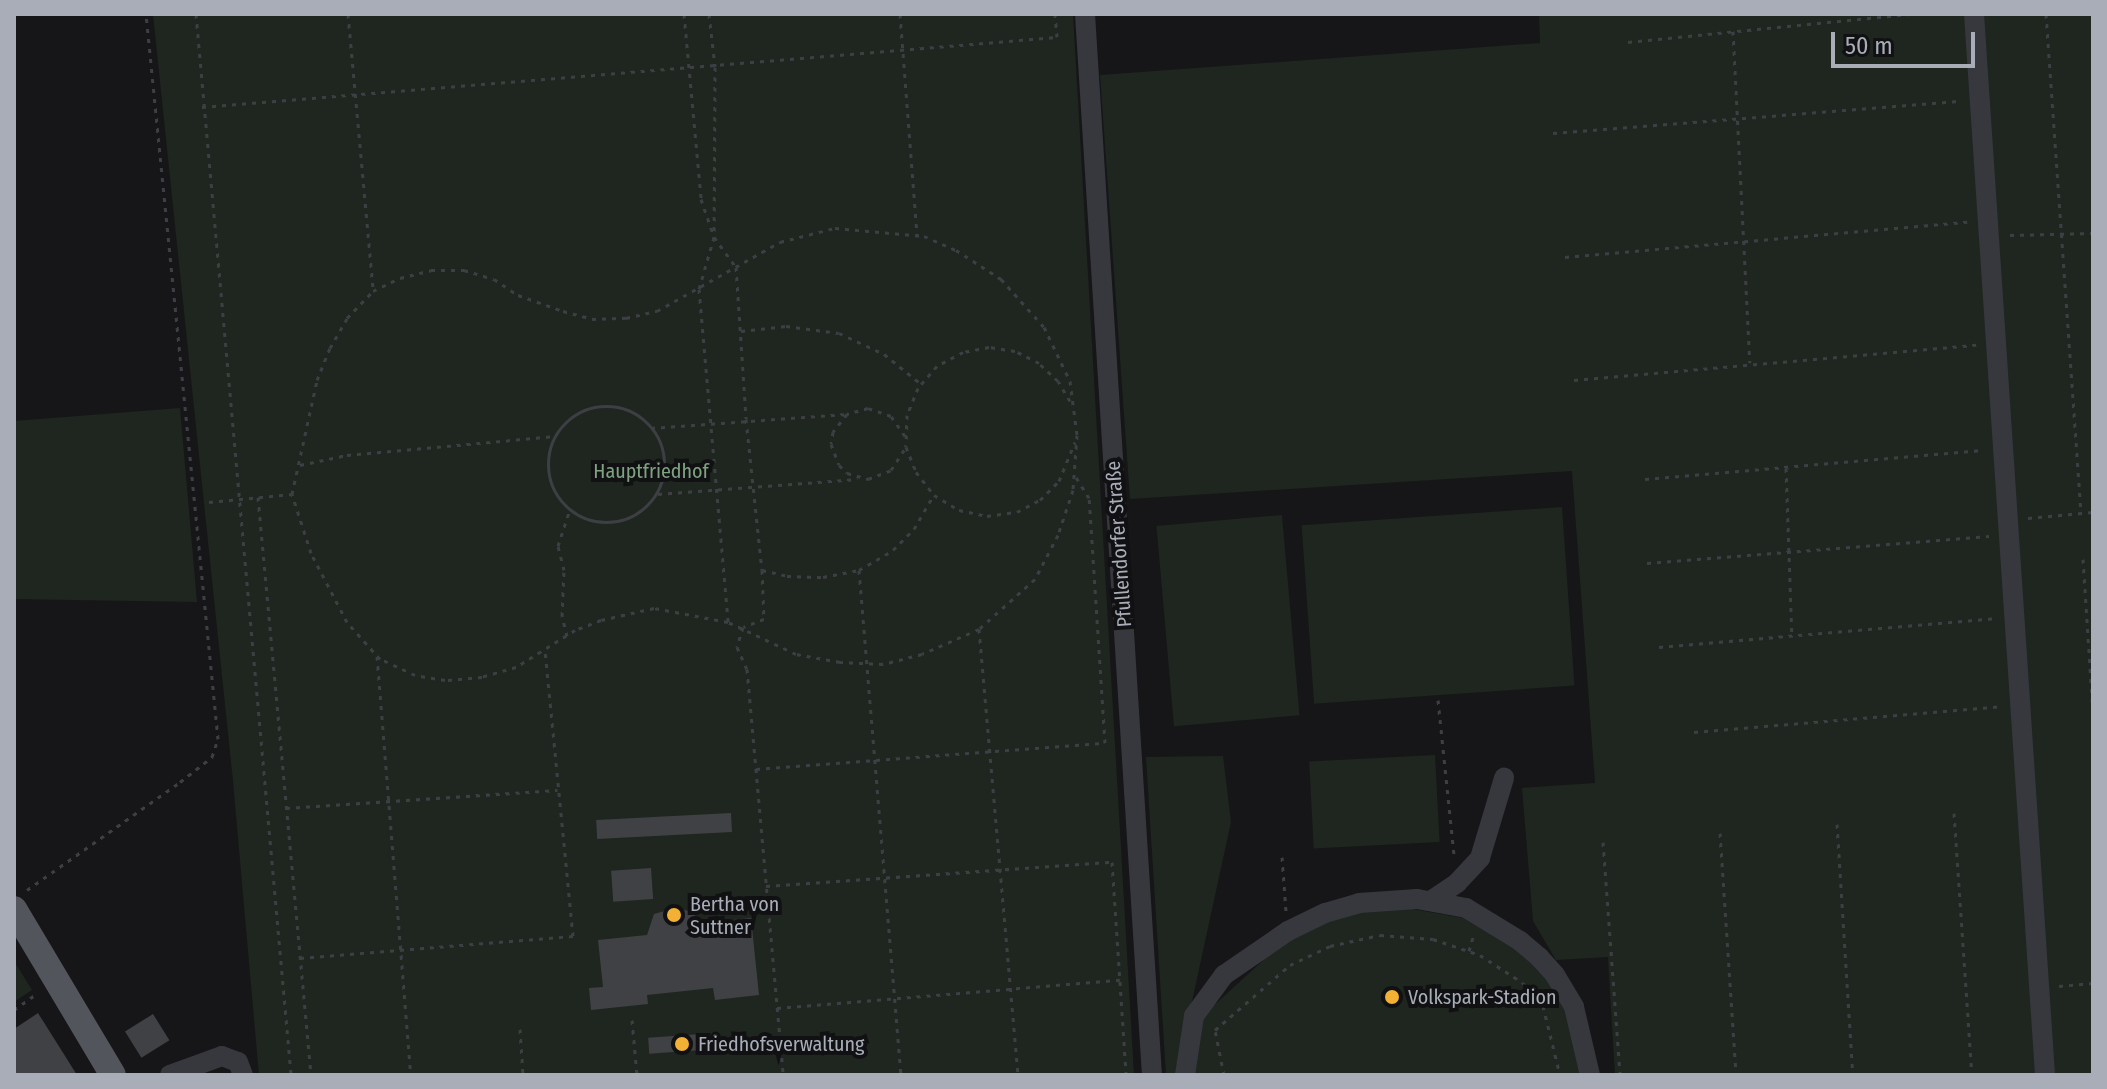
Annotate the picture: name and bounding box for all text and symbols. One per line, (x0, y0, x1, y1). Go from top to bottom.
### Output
scale bar (1835, 16, 1979, 66)
text: 50 m (1845, 32, 1893, 60)
park label: Hauptfriedhof (593, 459, 709, 483)
street label: Pfullendorfer Straße (1101, 460, 1137, 628)
place label: Bertha von Suttner (690, 892, 779, 939)
marker: Bertha von Suttner (665, 906, 683, 924)
place label: Volkspark-Stadion (1408, 985, 1557, 1009)
marker: Volkspark-Stadion (1383, 988, 1401, 1006)
place label: Friedhofsverwaltung (698, 1032, 864, 1056)
marker: Friedhofsverwaltung (673, 1035, 691, 1053)

